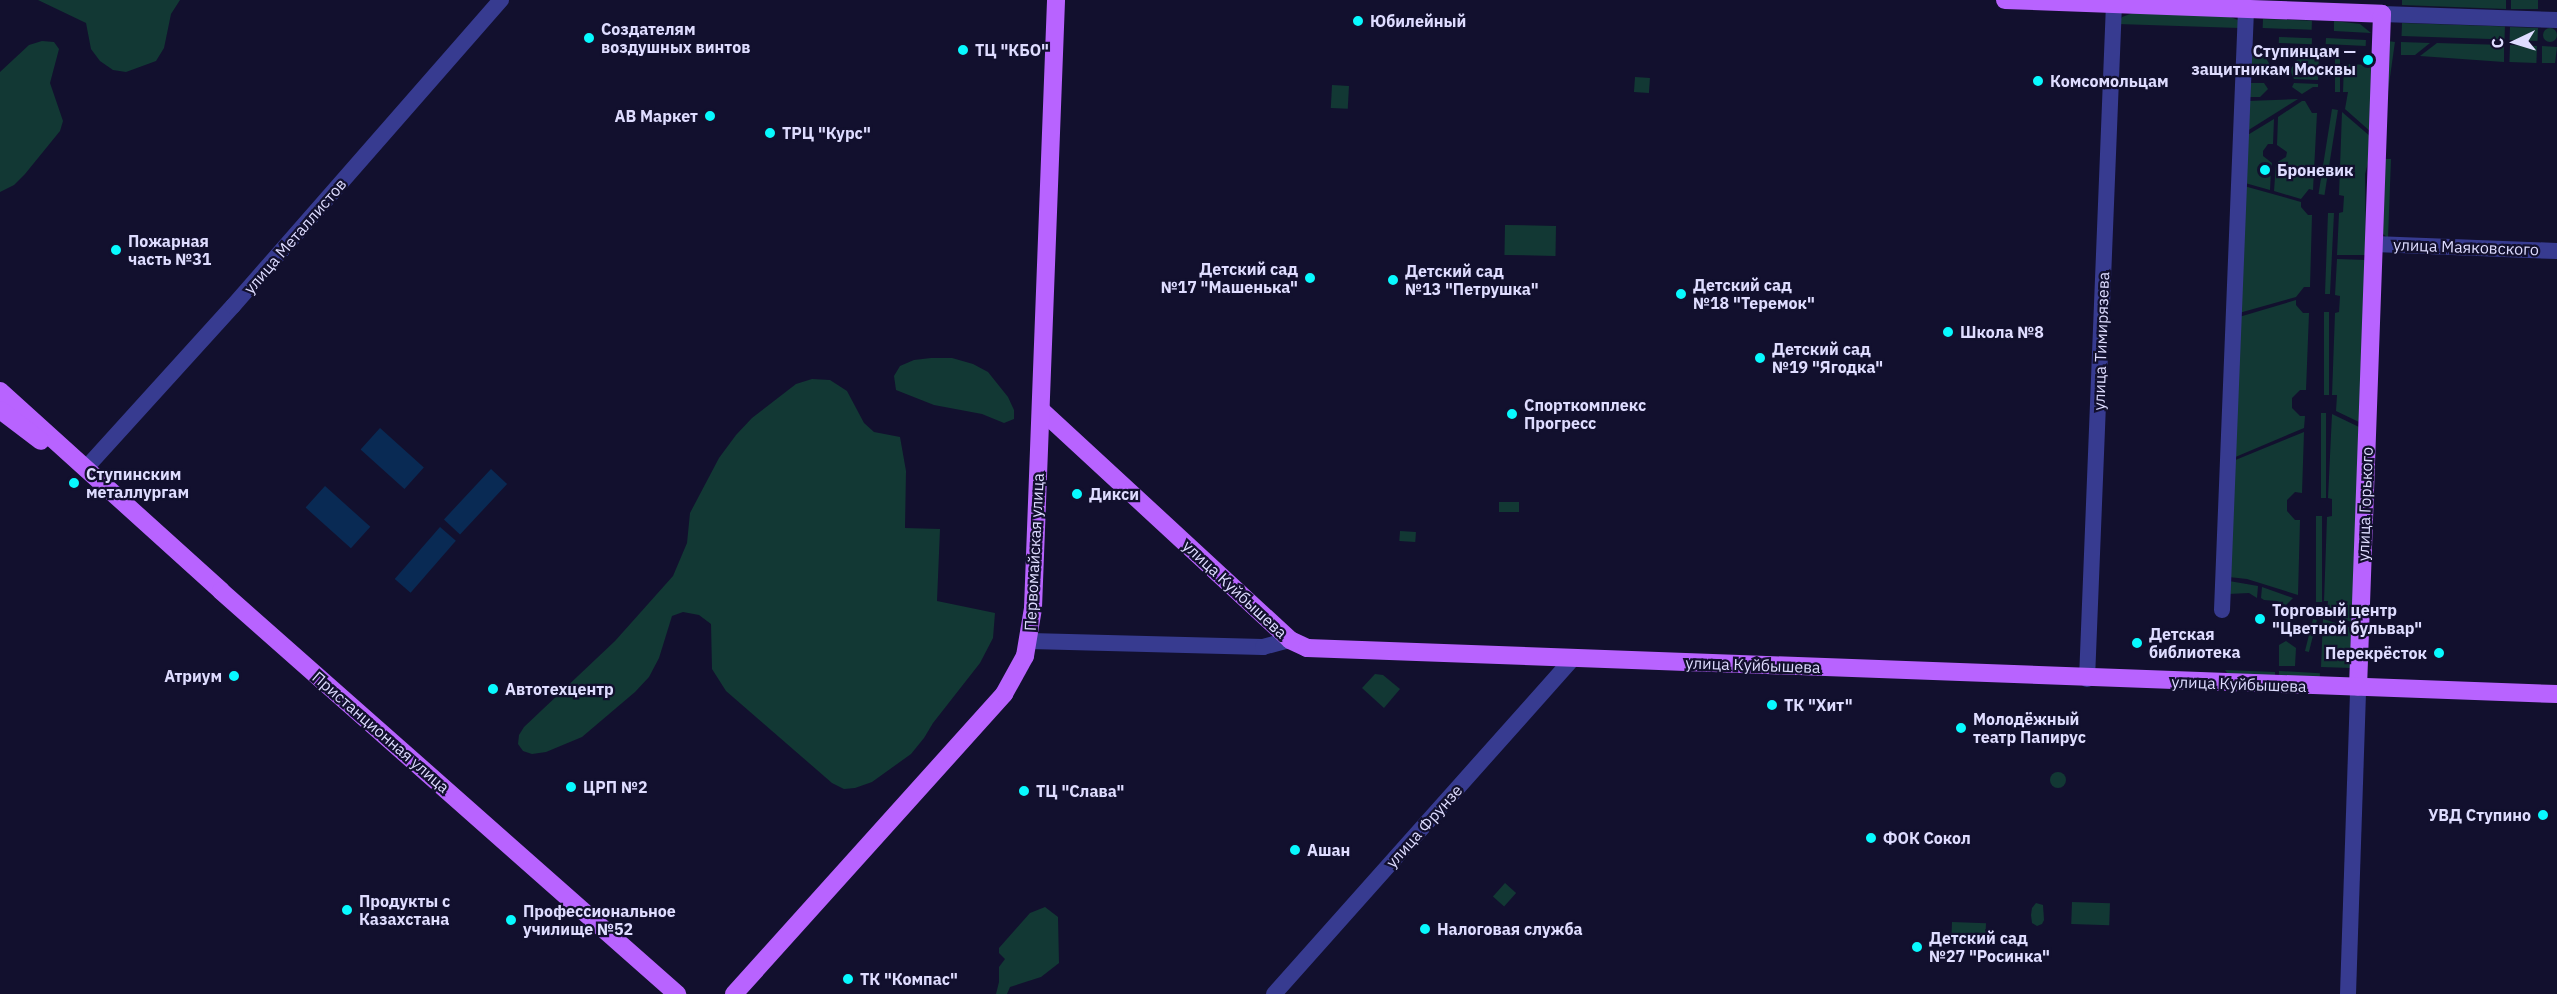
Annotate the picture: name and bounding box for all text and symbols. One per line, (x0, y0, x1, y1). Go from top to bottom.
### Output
place label: Юбилейный (1370, 11, 1466, 31)
north arrow (2485, 12, 2545, 72)
marker: Юбилейный (1351, 14, 1365, 28)
place label: Создателям воздушных винтов (601, 19, 750, 57)
marker: Создателям воздушных винтов (582, 31, 596, 45)
text: С (2487, 37, 2507, 49)
place label: ТЦ "КБО" (975, 40, 1049, 60)
place label: Ступинцам — защитникам Москвы (2191, 41, 2356, 79)
marker: ТЦ "КБО" (956, 43, 970, 57)
marker: Ступинцам — защитникам Москвы (2361, 53, 2375, 67)
place label: Комсомольцам (2050, 71, 2169, 91)
marker: Комсомольцам (2031, 74, 2045, 88)
place label: АВ Маркет (615, 106, 698, 126)
marker: АВ Маркет (703, 109, 717, 123)
place label: ТРЦ "Курс" (782, 123, 871, 143)
marker: ТРЦ "Курс" (763, 126, 777, 140)
place label: Броневик (2277, 160, 2354, 180)
marker: Броневик (2258, 163, 2272, 177)
street label: улица Металлистов (240, 174, 350, 298)
place label: Пожарная часть №31 (128, 231, 211, 269)
street label: улица Маяковского (2393, 235, 2539, 259)
marker: Пожарная часть №31 (109, 243, 123, 257)
place label: Детский сад №17 "Машенька" (1161, 259, 1298, 297)
place label: Детский сад №13 "Петрушка" (1405, 261, 1539, 299)
marker: Детский сад №17 "Машенька" (1303, 271, 1317, 285)
street label: улица Тимирязева (2089, 271, 2113, 411)
marker: Детский сад №13 "Петрушка" (1386, 273, 1400, 287)
place label: Детский сад №18 "Теремок" (1693, 275, 1815, 313)
marker: Детский сад №18 "Теремок" (1674, 287, 1688, 301)
place label: Школа №8 (1960, 322, 2044, 342)
marker: Школа №8 (1941, 325, 1955, 339)
place label: Детский сад №19 "Ягодка" (1772, 339, 1883, 377)
marker: Детский сад №19 "Ягодка" (1753, 351, 1767, 365)
place label: Спорткомплекс Прогресс (1524, 395, 1646, 433)
marker: Спорткомплекс Прогресс (1505, 407, 1519, 421)
street label: улица Горького (2353, 447, 2377, 561)
place label: Ступинским металлургам (86, 464, 189, 502)
street label: Первомайская улица (1020, 473, 1048, 631)
marker: Ступинским металлургам (67, 476, 81, 490)
place label: Дикси (1089, 484, 1139, 504)
marker: Дикси (1070, 487, 1084, 501)
street label: улица Куйбышева (1179, 536, 1291, 642)
place label: Торговый центр "Цветной бульвар" (2272, 600, 2422, 638)
marker: Торговый центр "Цветной бульвар" (2253, 612, 2267, 626)
place label: Детская библиотека (2149, 624, 2241, 662)
marker: Детская библиотека (2130, 636, 2144, 650)
place label: Перекрёсток (2325, 643, 2427, 663)
marker: Перекрёсток (2432, 646, 2446, 660)
street label: улица Куйбышева (1685, 653, 1821, 677)
place label: Атриум (164, 666, 222, 686)
street label: Пристанционная улица (309, 667, 453, 797)
marker: Атриум (227, 669, 241, 683)
street label: улица Куйбышева (2171, 672, 2307, 696)
place label: Автотехцентр (505, 679, 614, 699)
marker: Автотехцентр (486, 682, 500, 696)
place label: ТК "Хит" (1784, 695, 1853, 715)
marker: ТК "Хит" (1765, 698, 1779, 712)
place label: Молодёжный театр Папирус (1973, 709, 2086, 747)
marker: Молодёжный театр Папирус (1954, 721, 1968, 735)
place label: ЦРП №2 (583, 777, 648, 797)
marker: ЦРП №2 (564, 780, 578, 794)
place label: ТЦ "Слава" (1036, 781, 1124, 801)
street label: улица Фрунзе (1382, 781, 1466, 871)
marker: ТЦ "Слава" (1017, 784, 1031, 798)
place label: УВД Ступино (2428, 805, 2531, 825)
marker: УВД Ступино (2536, 808, 2550, 822)
place label: ФОК Сокол (1883, 828, 1971, 848)
marker: ФОК Сокол (1864, 831, 1878, 845)
place label: Ашан (1307, 840, 1350, 860)
marker: Ашан (1288, 843, 1302, 857)
place label: Продукты с Казахстана (359, 891, 450, 929)
place label: Профессиональное училище №52 (523, 901, 676, 939)
marker: Продукты с Казахстана (340, 903, 354, 917)
marker: Профессиональное училище №52 (504, 913, 518, 927)
place label: Налоговая служба (1437, 919, 1583, 939)
marker: Налоговая служба (1418, 922, 1432, 936)
place label: Детский сад №27 "Росинка" (1929, 928, 2050, 966)
marker: Детский сад №27 "Росинка" (1910, 940, 1924, 954)
place label: ТК "Компас" (860, 969, 958, 989)
marker: ТК "Компас" (841, 972, 855, 986)

